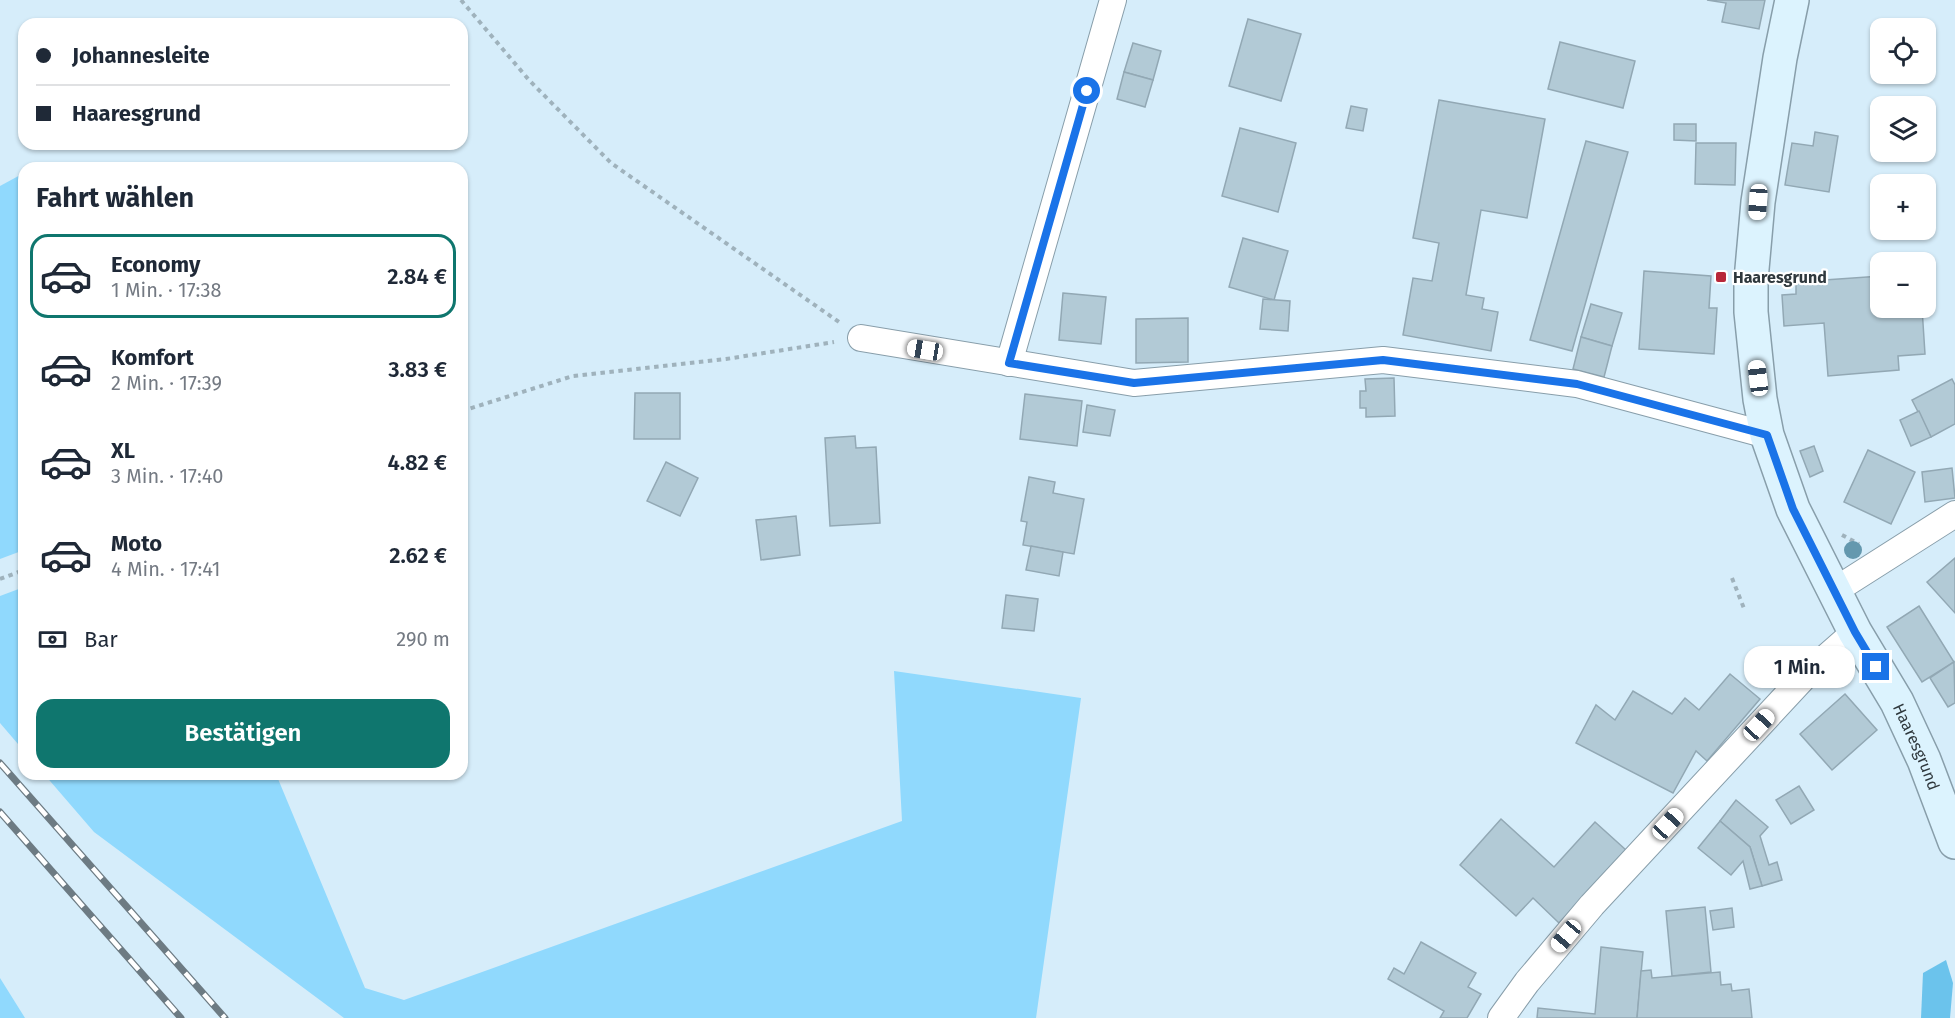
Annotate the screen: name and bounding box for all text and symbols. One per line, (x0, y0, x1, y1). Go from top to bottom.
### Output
map controls (1870, 18, 1936, 318)
button: locate (1870, 18, 1936, 84)
text: Johannesleite (72, 42, 210, 69)
route start (1073, 77, 1100, 104)
button: layers (1870, 96, 1936, 162)
text: Haaresgrund (72, 100, 201, 127)
button: + (1870, 174, 1936, 240)
text: Fahrt wählen (36, 182, 194, 214)
car (1748, 183, 1768, 221)
icon: car (39, 249, 93, 303)
text: Economy (111, 251, 200, 278)
button: − (1870, 252, 1936, 318)
text: 2.84 € (387, 263, 447, 290)
place label: Haaresgrund (1733, 268, 1827, 287)
marker: Haaresgrund (1714, 270, 1728, 284)
text: 1 Min. · 17:38 (111, 278, 222, 302)
car (906, 338, 944, 362)
icon: car (39, 342, 93, 396)
text: Komfort (111, 344, 194, 371)
text: 3.83 € (388, 356, 447, 383)
car (1747, 359, 1769, 397)
text: 2 Min. · 17:39 (111, 371, 222, 395)
icon: car (39, 435, 93, 489)
text: XL (111, 437, 135, 464)
text: 4.82 € (388, 449, 447, 476)
text: 3 Min. · 17:40 (111, 464, 223, 488)
icon: car (39, 528, 93, 582)
text: Moto (111, 530, 162, 557)
text: 2.62 € (389, 542, 447, 569)
text: 4 Min. · 17:41 (111, 557, 220, 581)
icon: cash (36, 623, 69, 656)
text: Bar (84, 626, 118, 653)
text: 290 m (396, 627, 450, 651)
callout: 1 Min. (1744, 646, 1855, 688)
route end (1862, 653, 1889, 680)
text: 1 Min. (1774, 655, 1825, 679)
button: Bestätigen (36, 699, 450, 768)
street label: Haaresgrund (1889, 700, 1944, 793)
car (1740, 706, 1778, 744)
car (1649, 805, 1687, 843)
car (1548, 916, 1584, 956)

